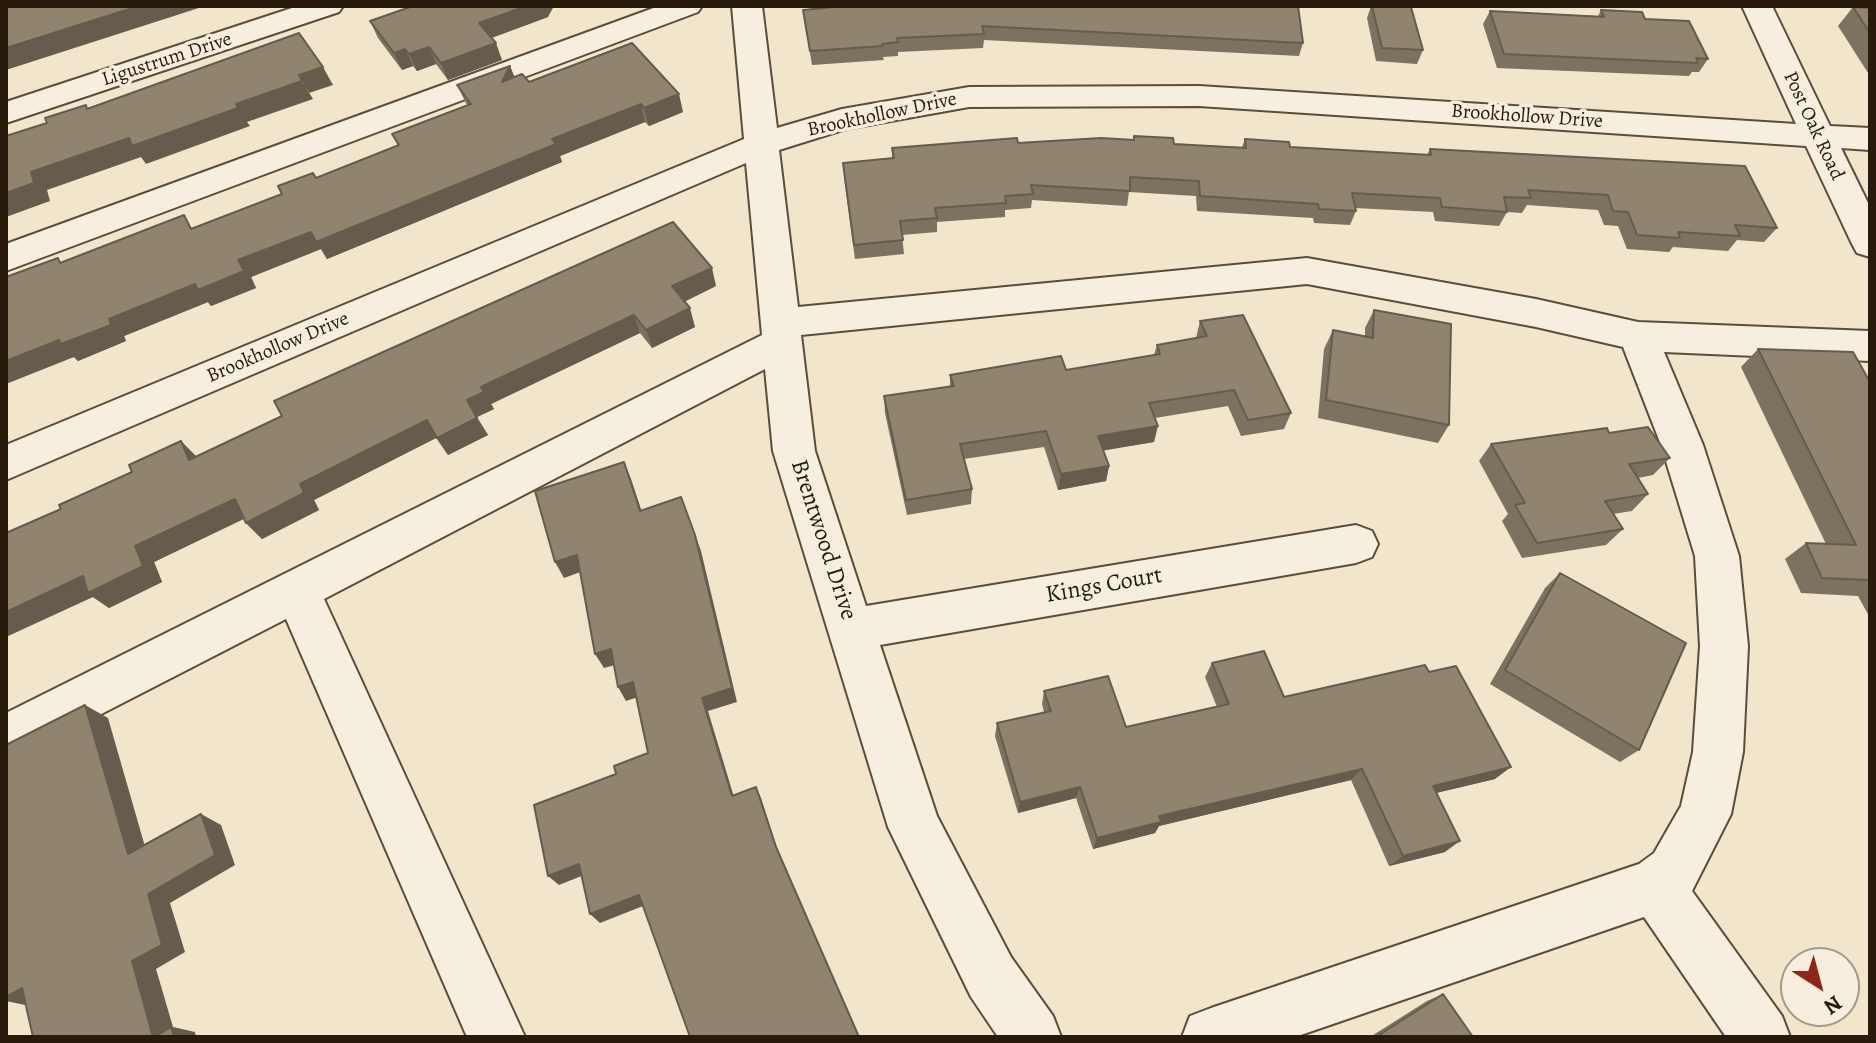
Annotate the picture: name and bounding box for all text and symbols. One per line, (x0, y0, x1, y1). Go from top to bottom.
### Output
street label: Ligustrum Drive (99, 28, 235, 92)
street label: Post Oak Road (1777, 68, 1849, 184)
street label: Brookhollow Drive (805, 87, 959, 143)
street label: Brookhollow Drive (1450, 100, 1604, 134)
street label: Brookhollow Drive (203, 307, 353, 389)
street label: Brentwood Drive (784, 456, 862, 624)
street label: Kings Court (1043, 562, 1165, 610)
north arrow (1780, 947, 1860, 1027)
text: N (1818, 988, 1848, 1022)

